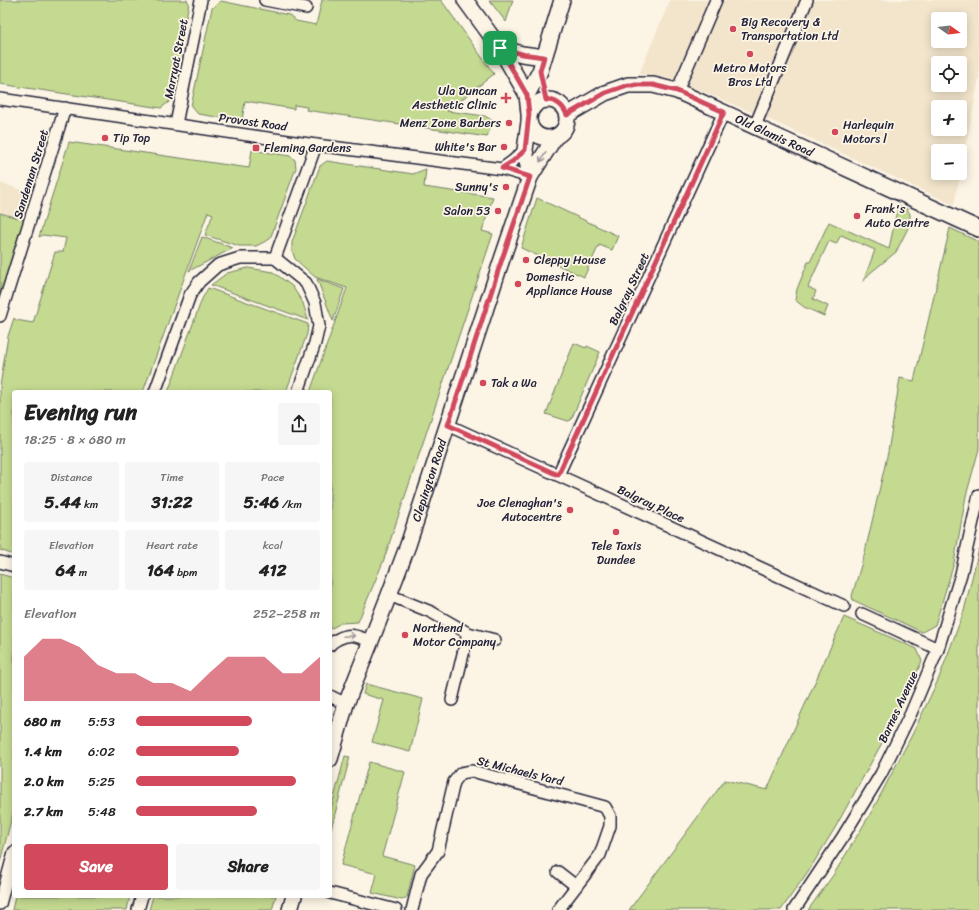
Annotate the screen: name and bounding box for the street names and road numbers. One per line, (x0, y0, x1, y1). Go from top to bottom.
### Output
street label: Marryat Street (157, 17, 195, 101)
street label: Provost Road (217, 106, 289, 138)
street label: Old Glamis Road (731, 108, 818, 163)
street label: Sandeman Street (7, 126, 55, 222)
street label: Balgray Street (602, 249, 656, 329)
street label: Clepington Road (405, 434, 454, 525)
street label: Balgray Place (614, 479, 688, 529)
street label: Barnes Avenue (872, 667, 924, 747)
street label: St Michaels Yard (475, 750, 567, 793)

